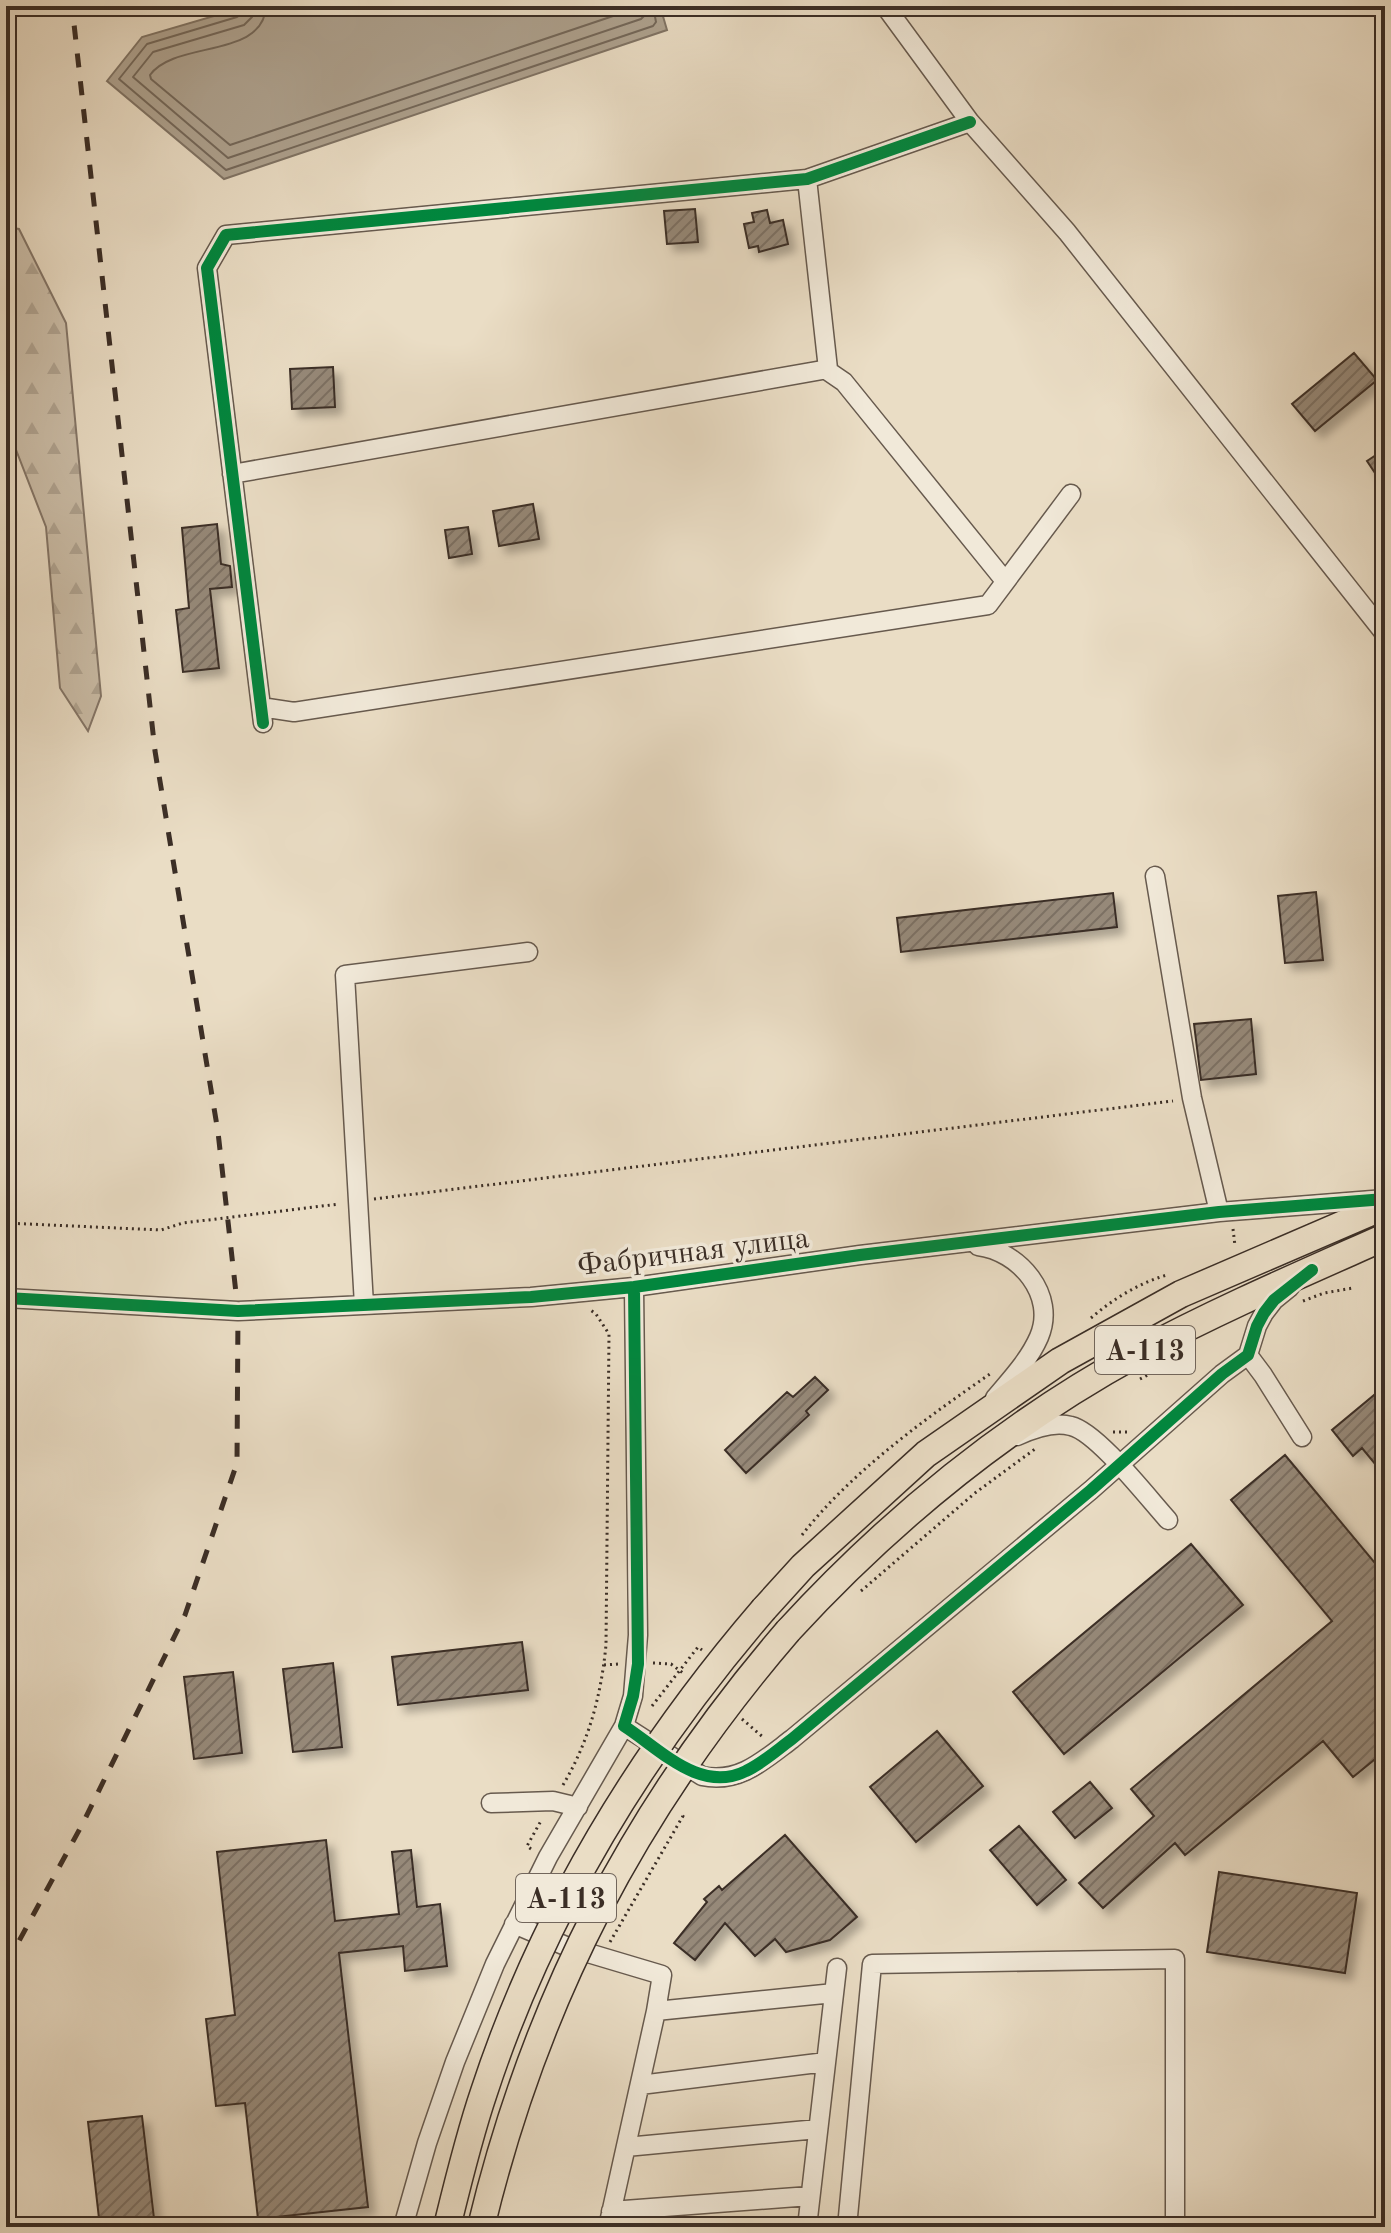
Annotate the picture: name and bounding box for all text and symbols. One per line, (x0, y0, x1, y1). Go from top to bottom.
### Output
street label: Фабричная улица (575, 1224, 811, 1282)
road number: А-113 (1095, 1326, 1195, 1374)
road number: А-113 (516, 1874, 616, 1922)

